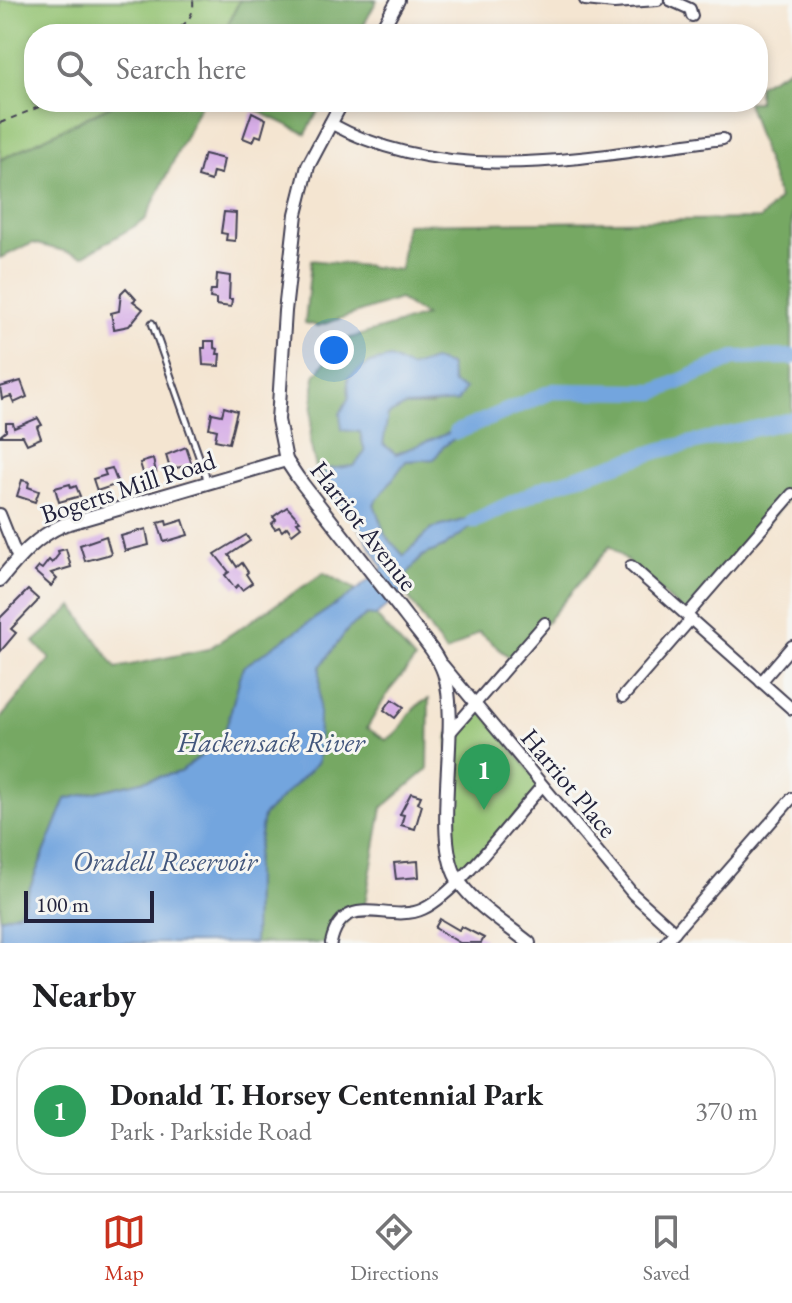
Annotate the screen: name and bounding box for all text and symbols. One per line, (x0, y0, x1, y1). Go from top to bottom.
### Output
search box (24, 24, 768, 112)
icon: search (52, 46, 96, 90)
text: Search here (116, 49, 246, 88)
your location (314, 330, 354, 370)
street label: Bogerts Mill Road (36, 442, 221, 531)
street label: Harriot Avenue (303, 454, 425, 598)
street label: Harriot Place (513, 721, 625, 845)
water label: Hackensack River (176, 724, 366, 760)
pin: 1 (458, 744, 510, 810)
water label: Oradell Reservoir (73, 843, 259, 879)
scale bar (24, 887, 154, 923)
text: 100 m (36, 890, 89, 919)
text: Nearby (32, 973, 136, 1017)
text: Donald T. Horsey Centennial Park (110, 1075, 543, 1114)
text: 1 (53, 1094, 67, 1128)
text: 370 m (695, 1094, 758, 1128)
text: Park · Parkside Road (110, 1114, 312, 1148)
tab: Map (102, 1210, 146, 1287)
tab: Directions (350, 1210, 439, 1287)
tab: Saved (643, 1210, 690, 1287)

